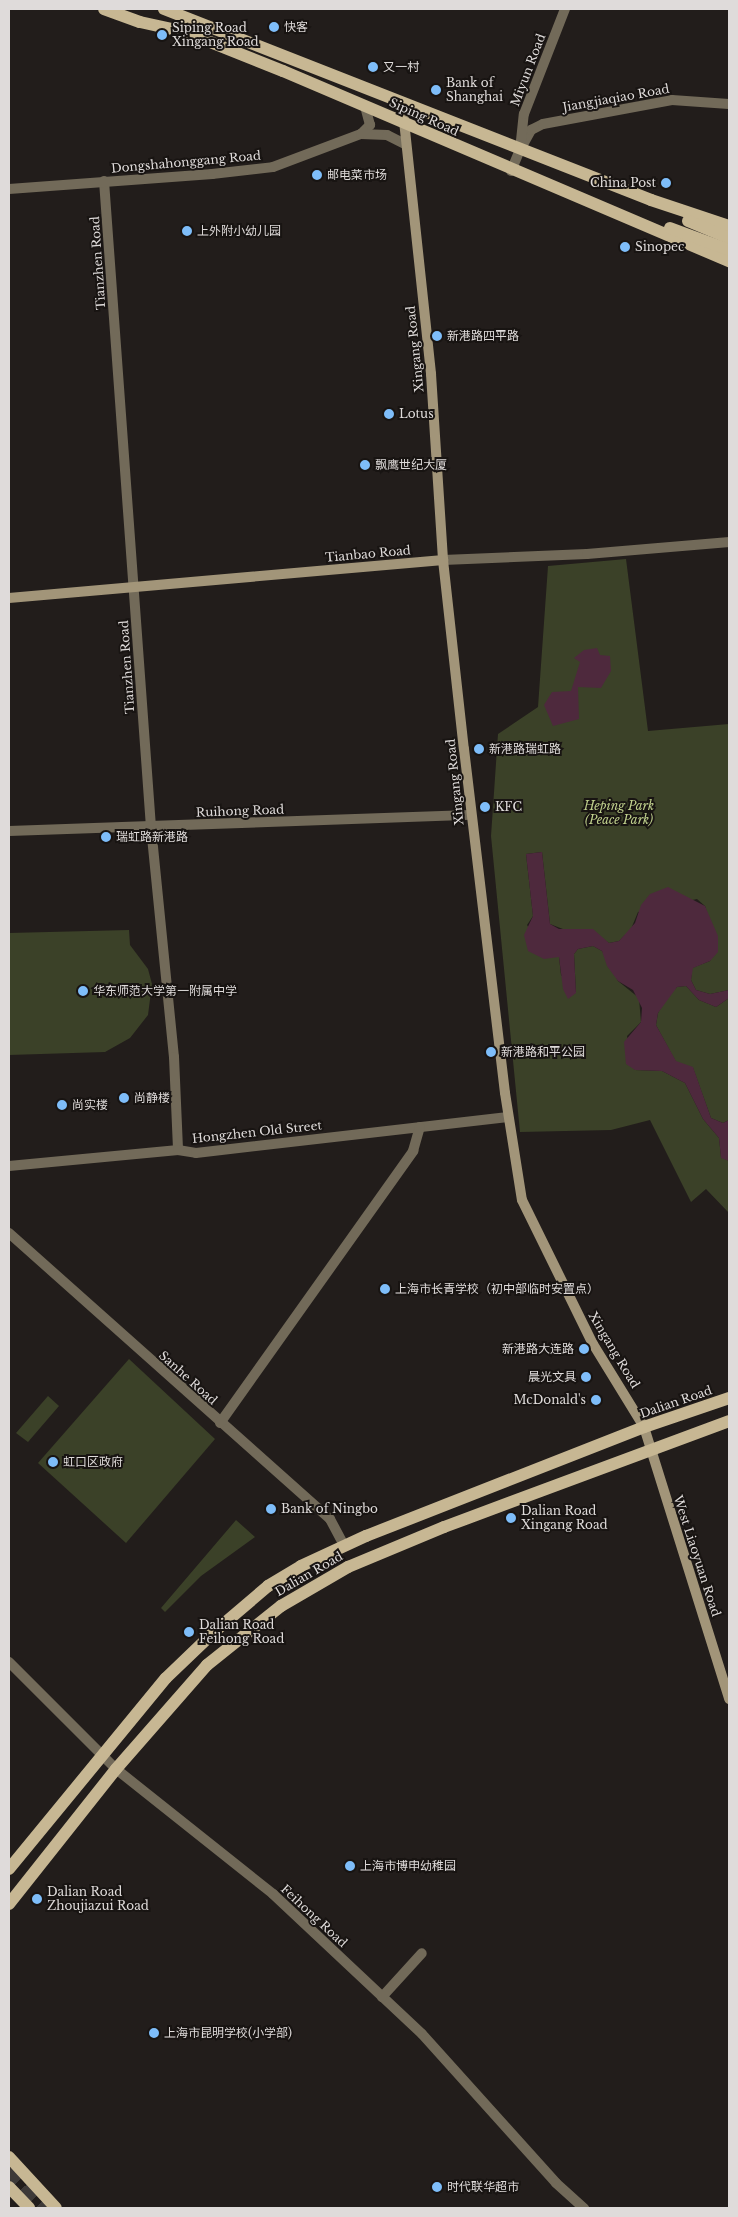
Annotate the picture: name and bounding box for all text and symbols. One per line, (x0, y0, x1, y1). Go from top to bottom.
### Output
place label: 快客 (284, 20, 308, 34)
place label: Siping Road Xingang Road (172, 21, 259, 49)
marker: 快客 (268, 21, 280, 33)
marker: Siping Road Xingang Road (156, 29, 168, 41)
street label: Miyun Road (508, 32, 548, 108)
place label: 又一村 (383, 60, 419, 74)
marker: 又一村 (367, 61, 379, 73)
place label: Bank of Shanghai (446, 76, 503, 104)
street label: Jiangjiaqiao Road (561, 82, 671, 114)
marker: Bank of Shanghai (430, 84, 442, 96)
street label: Siping Road (387, 95, 461, 139)
street label: Dongshahonggang Road (110, 148, 262, 176)
place label: 邮电菜市场 (327, 168, 387, 182)
marker: 邮电菜市场 (311, 169, 323, 181)
place label: China Post (590, 176, 656, 190)
marker: China Post (660, 177, 672, 189)
street label: Tianzhen Road (88, 216, 108, 310)
place label: 上外附小幼儿园 (197, 224, 281, 238)
marker: 上外附小幼儿园 (181, 225, 193, 237)
place label: Sinopec (635, 240, 684, 254)
marker: Sinopec (619, 241, 631, 253)
street label: Xingang Road (403, 305, 427, 393)
place label: 新港路四平路 (447, 329, 519, 343)
marker: 新港路四平路 (431, 330, 443, 342)
place label: Lotus (399, 407, 434, 421)
marker: Lotus (383, 408, 395, 420)
place label: 飘鹰世纪大厦 (375, 458, 447, 472)
marker: 飘鹰世纪大厦 (359, 459, 371, 471)
street label: Tianbao Road (325, 543, 411, 565)
street label: Tianzhen Road (117, 620, 137, 714)
street label: Xingang Road (443, 738, 467, 826)
place label: 新港路瑞虹路 (489, 742, 561, 756)
marker: 新港路瑞虹路 (473, 743, 485, 755)
park label: Heping Park (Peace Park) (584, 799, 654, 827)
place label: KFC (495, 800, 522, 814)
marker: KFC (479, 801, 491, 813)
street label: Ruihong Road (196, 802, 284, 820)
place label: 瑞虹路新港路 (116, 830, 188, 844)
marker: 瑞虹路新港路 (100, 831, 112, 843)
place label: 华东师范大学第一附属中学 (93, 984, 237, 998)
marker: 华东师范大学第一附属中学 (77, 985, 89, 997)
place label: 新港路和平公园 (501, 1045, 585, 1059)
marker: 新港路和平公园 (485, 1046, 497, 1058)
place label: 尚静楼 (134, 1091, 170, 1105)
marker: 尚静楼 (118, 1092, 130, 1104)
place label: 尚实楼 (72, 1098, 108, 1112)
marker: 尚实楼 (56, 1099, 68, 1111)
street label: Hongzhen Old Street (191, 1118, 323, 1146)
place label: 上海市长青学校（初中部临时安置点） (395, 1282, 599, 1296)
marker: 上海市长青学校（初中部临时安置点） (379, 1283, 391, 1295)
street label: Xingang Road (585, 1309, 643, 1391)
place label: 新港路大连路 (502, 1342, 574, 1356)
marker: 新港路大连路 (578, 1343, 590, 1355)
street label: Sanhe Road (156, 1348, 220, 1408)
place label: 晨光文具 (528, 1370, 576, 1384)
marker: 晨光文具 (580, 1371, 592, 1383)
street label: Dalian Road (638, 1383, 714, 1421)
place label: McDonald's (514, 1393, 586, 1407)
marker: McDonald's (590, 1394, 602, 1406)
place label: 虹口区政府 (63, 1455, 123, 1469)
marker: 虹口区政府 (47, 1456, 59, 1468)
street label: West Liaoyuan Road (671, 1494, 723, 1618)
place label: Bank of Ningbo (281, 1502, 378, 1516)
marker: Bank of Ningbo (265, 1503, 277, 1515)
place label: Dalian Road Xingang Road (521, 1504, 608, 1532)
marker: Dalian Road Xingang Road (505, 1512, 517, 1524)
street label: Dalian Road (273, 1549, 345, 1599)
place label: Dalian Road Feihong Road (199, 1618, 284, 1646)
marker: Dalian Road Feihong Road (183, 1626, 195, 1638)
place label: 上海市博申幼稚园 (360, 1859, 456, 1873)
marker: 上海市博申幼稚园 (344, 1860, 356, 1872)
street label: Feihong Road (278, 1882, 350, 1950)
place label: Dalian Road Zhoujiazui Road (47, 1885, 149, 1913)
marker: Dalian Road Zhoujiazui Road (31, 1893, 43, 1905)
place label: 上海市昆明学校(小学部) (164, 2026, 292, 2040)
marker: 上海市昆明学校(小学部) (148, 2027, 160, 2039)
place label: 时代联华超市 (447, 2180, 519, 2194)
marker: 时代联华超市 (431, 2181, 443, 2193)

